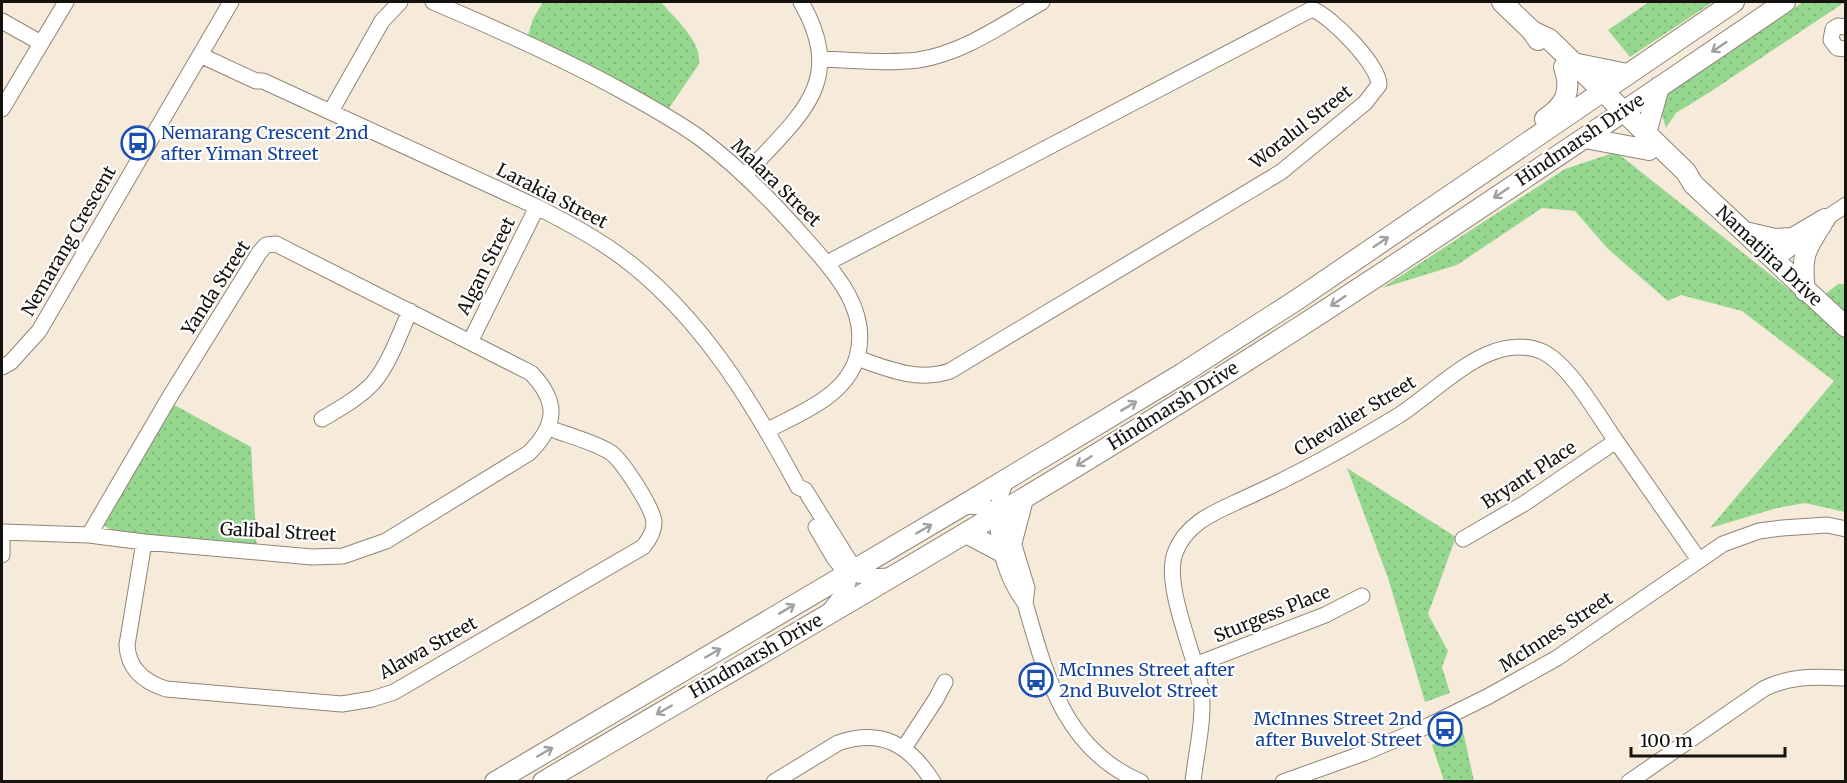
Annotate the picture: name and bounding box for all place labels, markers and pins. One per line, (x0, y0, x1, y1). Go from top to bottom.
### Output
place label: Nemarang Crescent 2nd after Yiman Street (161, 121, 369, 165)
bus stop icon: Nemarang Crescent 2nd after Yiman Street (120, 125, 156, 161)
place label: McInnes Street after 2nd Buvelot Street (1059, 658, 1235, 702)
bus stop icon: McInnes Street after 2nd Buvelot Street (1018, 662, 1054, 698)
place label: McInnes Street 2nd after Buvelot Street (1254, 707, 1422, 751)
bus stop icon: McInnes Street 2nd after Buvelot Street (1427, 711, 1463, 747)

